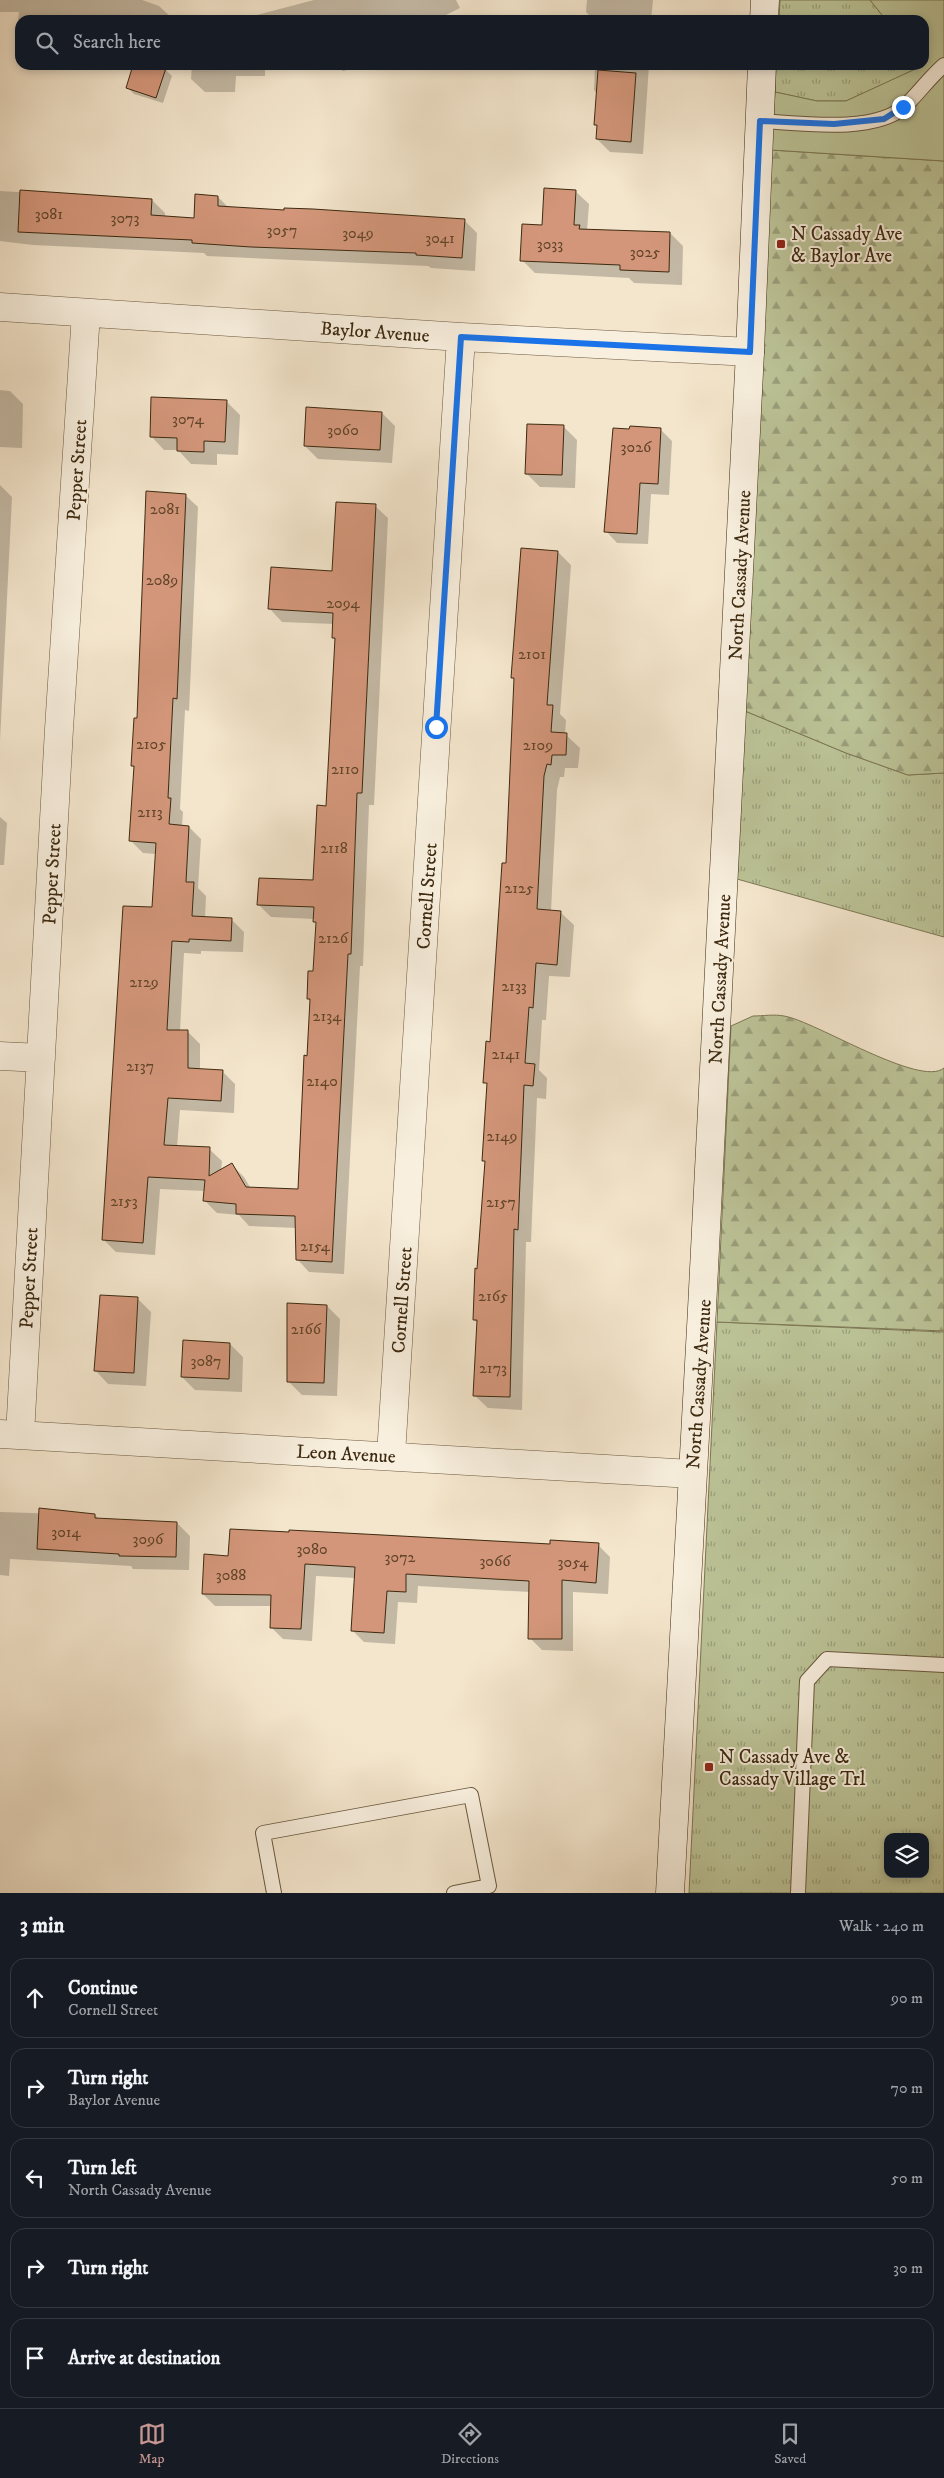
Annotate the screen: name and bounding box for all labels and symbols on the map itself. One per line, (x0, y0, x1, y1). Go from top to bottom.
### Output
route end (892, 96, 915, 119)
house number: 3081 (35, 204, 63, 224)
house number: 3073 (111, 208, 140, 228)
house number: 3057 (267, 220, 297, 240)
house number: 3049 (342, 223, 374, 243)
place label: N Cassady Ave & Baylor Ave (791, 223, 903, 268)
house number: 3041 (425, 228, 455, 248)
house number: 3033 (537, 234, 563, 254)
marker: N Cassady Ave & Baylor Ave (775, 238, 787, 250)
house number: 3025 (630, 242, 660, 262)
street label: Baylor Avenue (320, 317, 430, 348)
house number: 3074 (172, 409, 205, 429)
street label: Pepper Street (62, 419, 93, 522)
house number: 3060 (327, 420, 359, 440)
house number: 3026 (621, 437, 652, 457)
street label: North Cassady Avenue (725, 489, 756, 661)
house number: 2081 (150, 499, 180, 519)
house number: 2089 (146, 570, 178, 590)
house number: 2094 (326, 593, 361, 613)
house number: 2101 (518, 644, 546, 664)
route start (425, 716, 448, 739)
house number: 2105 (136, 734, 166, 754)
house number: 2109 (523, 735, 553, 755)
house number: 2110 (331, 759, 359, 779)
house number: 2113 (137, 802, 163, 822)
street label: Pepper Street (38, 823, 67, 925)
house number: 2118 (320, 838, 348, 858)
street label: Cornell Street (412, 842, 443, 950)
house number: 2125 (504, 878, 534, 898)
street label: North Cassady Avenue (705, 893, 736, 1065)
house number: 2126 (318, 928, 349, 948)
house number: 2129 (129, 972, 159, 992)
house number: 2133 (501, 976, 527, 996)
house number: 2134 (313, 1006, 342, 1026)
house number: 2141 (492, 1044, 521, 1064)
house number: 2137 (126, 1056, 154, 1076)
house number: 2140 (306, 1071, 338, 1091)
house number: 2149 (487, 1126, 517, 1146)
house number: 2153 (110, 1191, 138, 1211)
house number: 2157 (486, 1192, 516, 1212)
street label: Pepper Street (15, 1227, 44, 1329)
house number: 2154 (300, 1236, 331, 1256)
street label: Cornell Street (387, 1246, 418, 1354)
house number: 2165 (478, 1286, 508, 1306)
street label: North Cassady Avenue (682, 1298, 717, 1470)
house number: 2166 (291, 1319, 322, 1339)
house number: 3087 (190, 1351, 222, 1371)
house number: 2173 (479, 1358, 507, 1378)
street label: Leon Avenue (296, 1440, 396, 1469)
house number: 3014 (51, 1522, 82, 1542)
house number: 3096 (133, 1529, 164, 1549)
house number: 3080 (296, 1539, 328, 1559)
house number: 3072 (385, 1547, 416, 1567)
house number: 3066 (479, 1551, 511, 1571)
house number: 3054 (558, 1552, 589, 1572)
house number: 3088 (216, 1565, 246, 1585)
place label: N Cassady Ave & Cassady Village Trl (719, 1746, 866, 1791)
marker: N Cassady Ave & Cassady Village Trl (703, 1761, 715, 1773)

